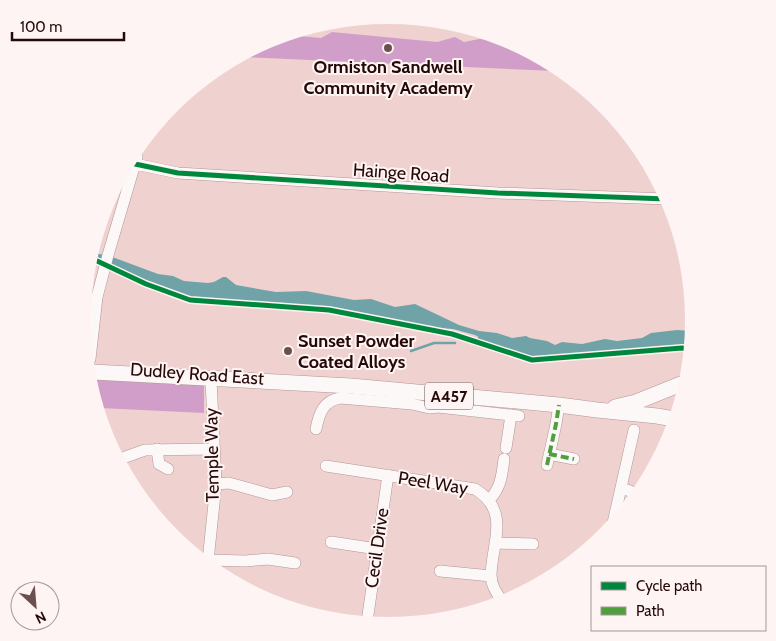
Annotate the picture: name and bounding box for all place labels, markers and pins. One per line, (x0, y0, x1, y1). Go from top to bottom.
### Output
marker: Ormiston Sandwell Community Academy (382, 42, 394, 54)
place label: Ormiston Sandwell Community Academy (303, 56, 473, 99)
place label: Sunset Powder Coated Alloys (298, 330, 415, 373)
marker: Sunset Powder Coated Alloys (282, 345, 294, 357)

